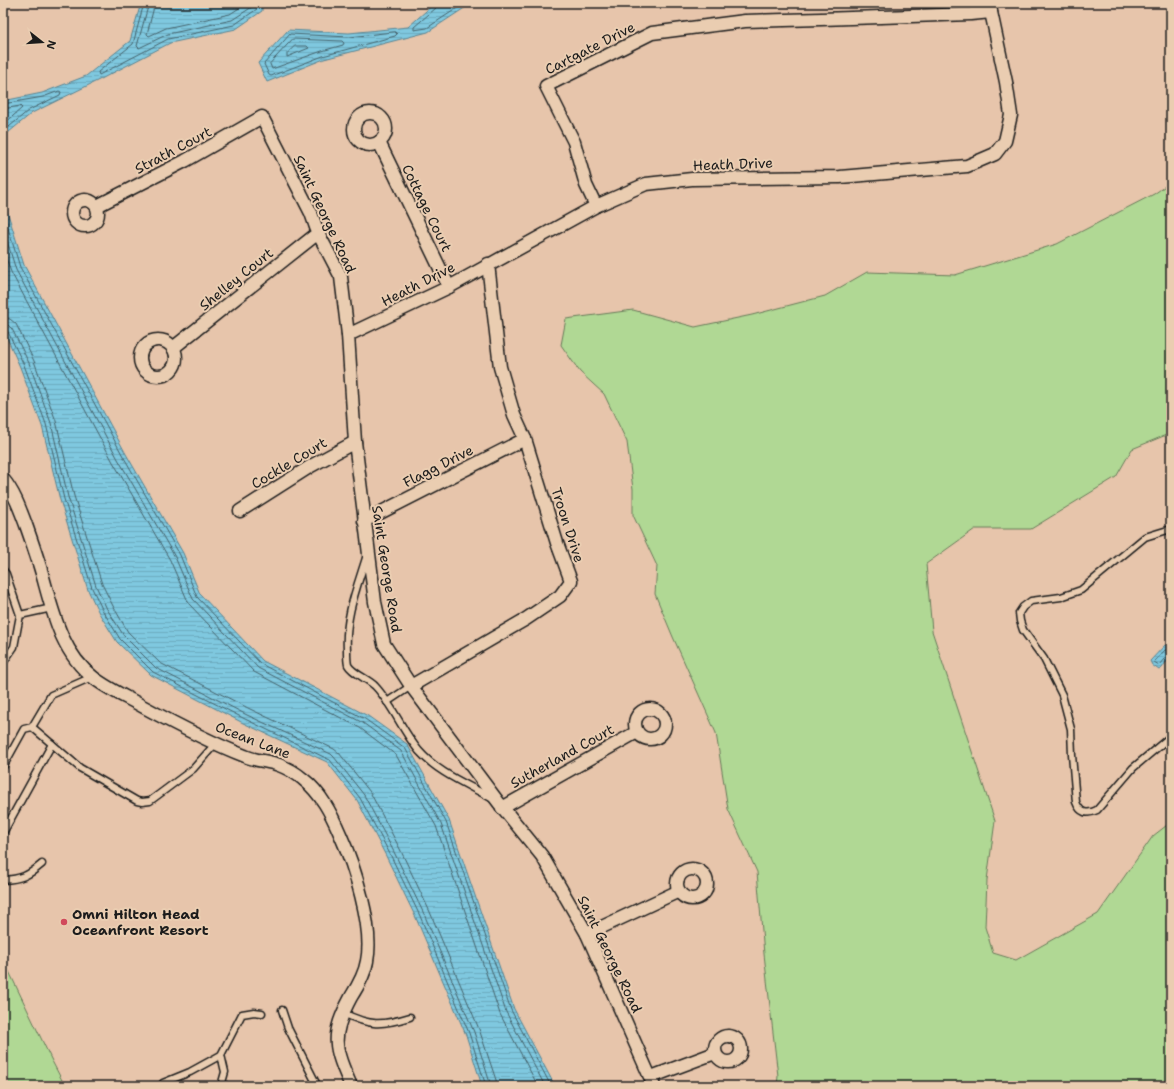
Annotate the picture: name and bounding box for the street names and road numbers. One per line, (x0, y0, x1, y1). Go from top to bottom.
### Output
street label: Cartgate Drive (542, 18, 638, 78)
street label: Strath Court (132, 122, 214, 178)
street label: Saint George Road (290, 152, 360, 276)
street label: Heath Drive (693, 154, 773, 174)
street label: Cottage Court (398, 161, 456, 255)
street label: Shelley Court (195, 244, 277, 314)
street label: Heath Drive (378, 258, 458, 310)
street label: Cockle Court (248, 433, 330, 493)
street label: Flagg Drive (400, 441, 476, 491)
street label: Troon Drive (547, 485, 589, 565)
street label: Saint George Road (368, 504, 406, 634)
street label: Ocean Lane (213, 717, 293, 763)
street label: Sutherland Court (507, 720, 617, 792)
street label: Saint George Road (574, 892, 646, 1016)

